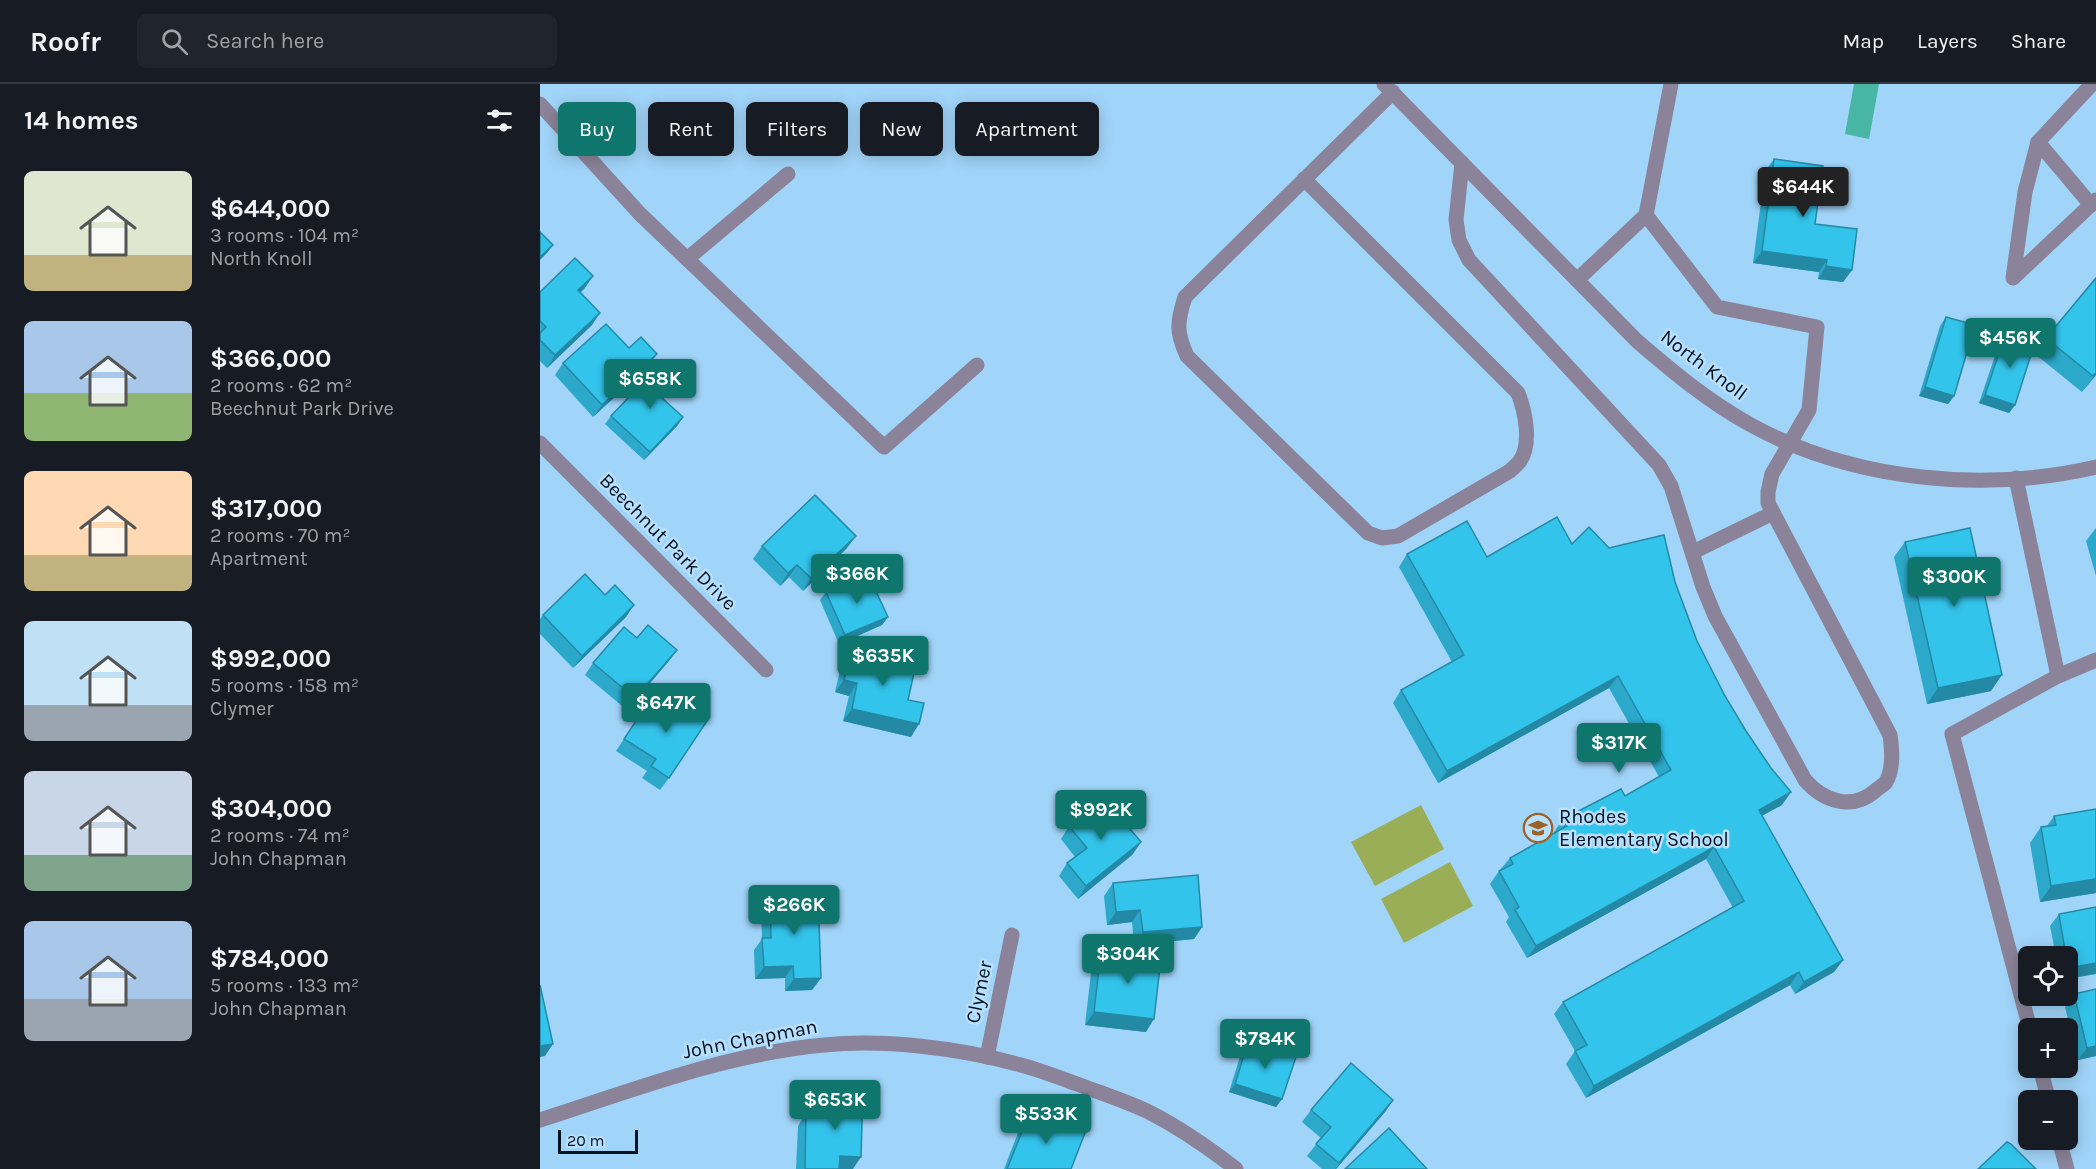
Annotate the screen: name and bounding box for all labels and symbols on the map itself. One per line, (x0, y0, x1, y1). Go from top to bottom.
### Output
pin: $644K (1761, 167, 1845, 218)
pin: $456K (1968, 318, 2052, 369)
street label: North Knoll (1656, 325, 1752, 405)
pin: $658K (608, 359, 692, 410)
street label: Beechnut Park Drive (595, 469, 741, 615)
pin: $366K (815, 554, 899, 605)
pin: $300K (1912, 557, 1996, 608)
pin: $635K (841, 636, 925, 687)
pin: $647K (624, 683, 708, 734)
pin: $317K (1577, 723, 1661, 774)
pin: $992K (1059, 790, 1143, 841)
place label: Rhodes Elementary School (1559, 805, 1729, 851)
school or university icon: Rhodes Elementary School (1522, 812, 1554, 844)
pin: $266K (752, 885, 836, 936)
pin: $304K (1086, 934, 1170, 985)
street label: Clymer (961, 958, 997, 1025)
street label: John Chapman (681, 1015, 819, 1063)
pin: $784K (1223, 1019, 1307, 1070)
pin: $653K (793, 1080, 877, 1131)
pin: $533K (1004, 1094, 1088, 1145)
scale bar (558, 1127, 638, 1154)

